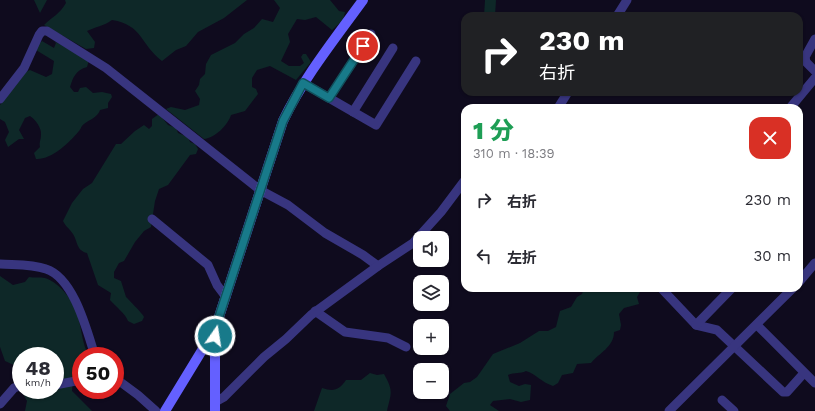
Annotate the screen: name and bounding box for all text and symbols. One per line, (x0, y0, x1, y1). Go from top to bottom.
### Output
text: 230 m (539, 24, 625, 57)
icon: right (473, 28, 525, 80)
pin (346, 29, 380, 63)
icon: arrive (352, 35, 374, 57)
text: 右折 (539, 62, 575, 83)
text: 1 分 (473, 117, 514, 145)
button: close (749, 117, 791, 159)
text: 310 m · 18:39 (473, 146, 555, 161)
icon: right (473, 189, 495, 211)
text: 230 m (745, 191, 791, 209)
text: 右折 (507, 193, 537, 211)
map controls (413, 231, 449, 399)
button: sound (413, 231, 449, 267)
icon: left (473, 245, 495, 267)
text: 30 m (754, 247, 791, 265)
text: 左折 (507, 249, 537, 267)
button: layers (413, 275, 449, 311)
position arrow (194, 315, 236, 357)
button: + (413, 319, 449, 355)
speed limit sign: 50 (72, 347, 124, 399)
text: 48 (25, 356, 51, 380)
button: − (413, 363, 449, 399)
text: km/h (25, 377, 51, 388)

